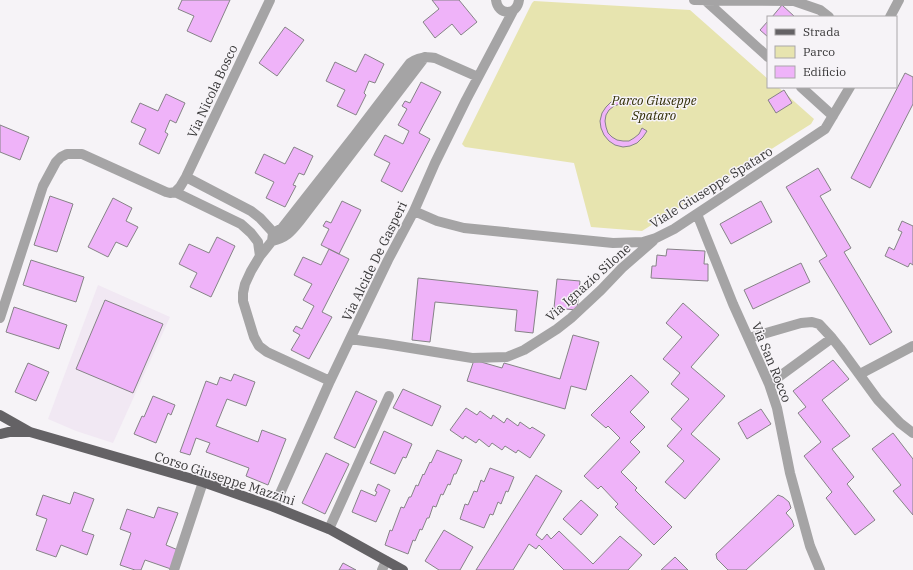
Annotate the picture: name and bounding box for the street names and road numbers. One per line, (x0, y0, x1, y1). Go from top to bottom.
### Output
street label: Via Nicola Bosco (183, 42, 242, 141)
street label: Viale Giuseppe Spataro (647, 143, 776, 232)
street label: Via Alcide De Gasperi (338, 199, 411, 324)
street label: Via Ignazio Silone (542, 240, 634, 325)
street label: Via San Rocco (748, 320, 795, 405)
street label: Corso Giuseppe Mazzini (152, 448, 297, 509)

